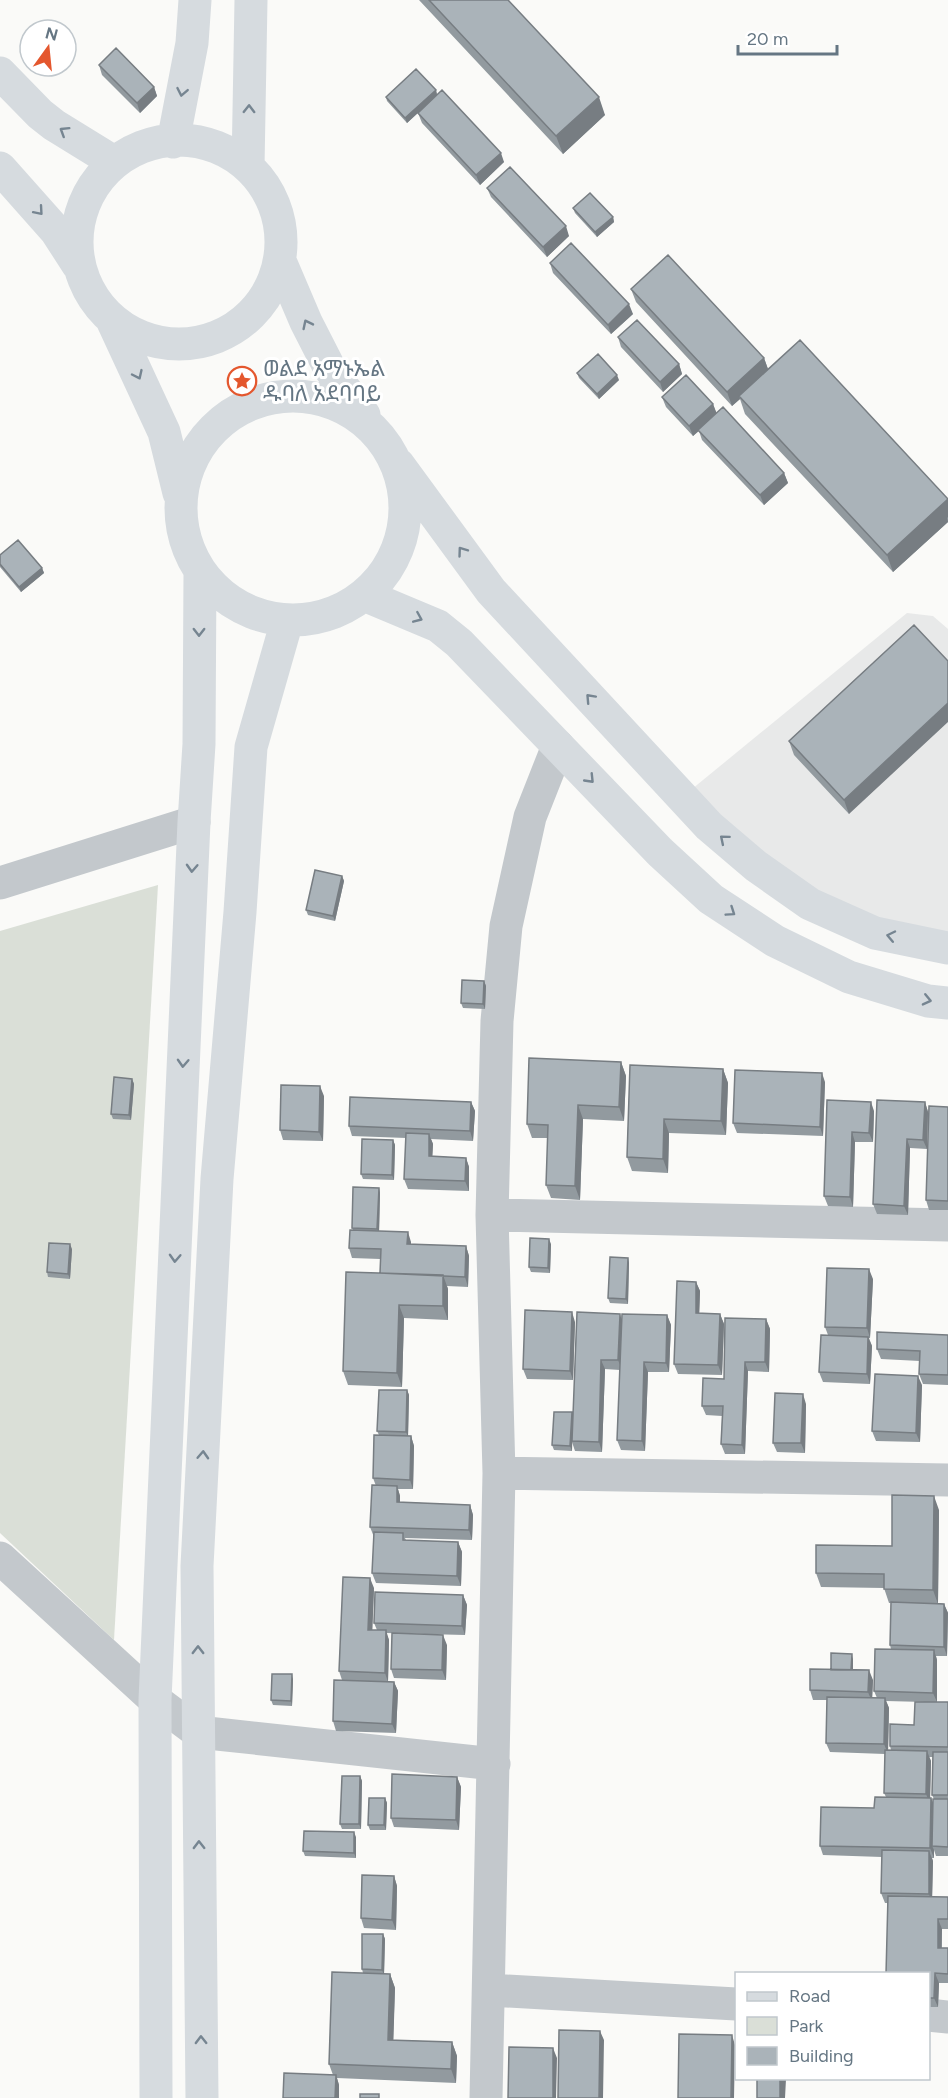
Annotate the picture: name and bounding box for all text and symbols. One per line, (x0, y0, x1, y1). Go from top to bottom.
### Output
north arrow (18, 18, 78, 78)
scale bar (738, 18, 837, 56)
text: N (43, 23, 60, 45)
text: 20 m (747, 28, 788, 50)
one-way arrow (176, 87, 189, 97)
one-way arrow (243, 104, 255, 113)
one-way arrow (60, 127, 70, 139)
one-way arrow (32, 204, 43, 215)
one-way arrow (303, 319, 315, 330)
place label: ወልደ አማኑኤል ዱባለ አደባባይ (263, 355, 386, 407)
place icon: ወልደ አማኑኤል ዱባለ አደባባይ (226, 365, 258, 397)
one-way arrow (131, 369, 143, 380)
one-way arrow (458, 547, 469, 558)
one-way arrow (412, 611, 423, 623)
one-way arrow (193, 627, 205, 636)
one-way arrow (586, 694, 597, 704)
one-way arrow (582, 772, 593, 783)
one-way arrow (720, 835, 731, 846)
one-way arrow (185, 864, 198, 873)
one-way arrow (725, 905, 736, 916)
one-way arrow (886, 930, 896, 943)
one-way arrow (922, 992, 932, 1005)
one-way arrow (177, 1059, 190, 1068)
one-way arrow (168, 1254, 181, 1263)
one-way arrow (197, 1450, 210, 1459)
one-way arrow (192, 1645, 204, 1654)
one-way arrow (193, 1840, 205, 1849)
legend (735, 1972, 930, 2080)
text: Road (789, 1985, 830, 2007)
text: Park (789, 2015, 824, 2037)
one-way arrow (195, 2035, 207, 2044)
text: Building (789, 2045, 854, 2067)

